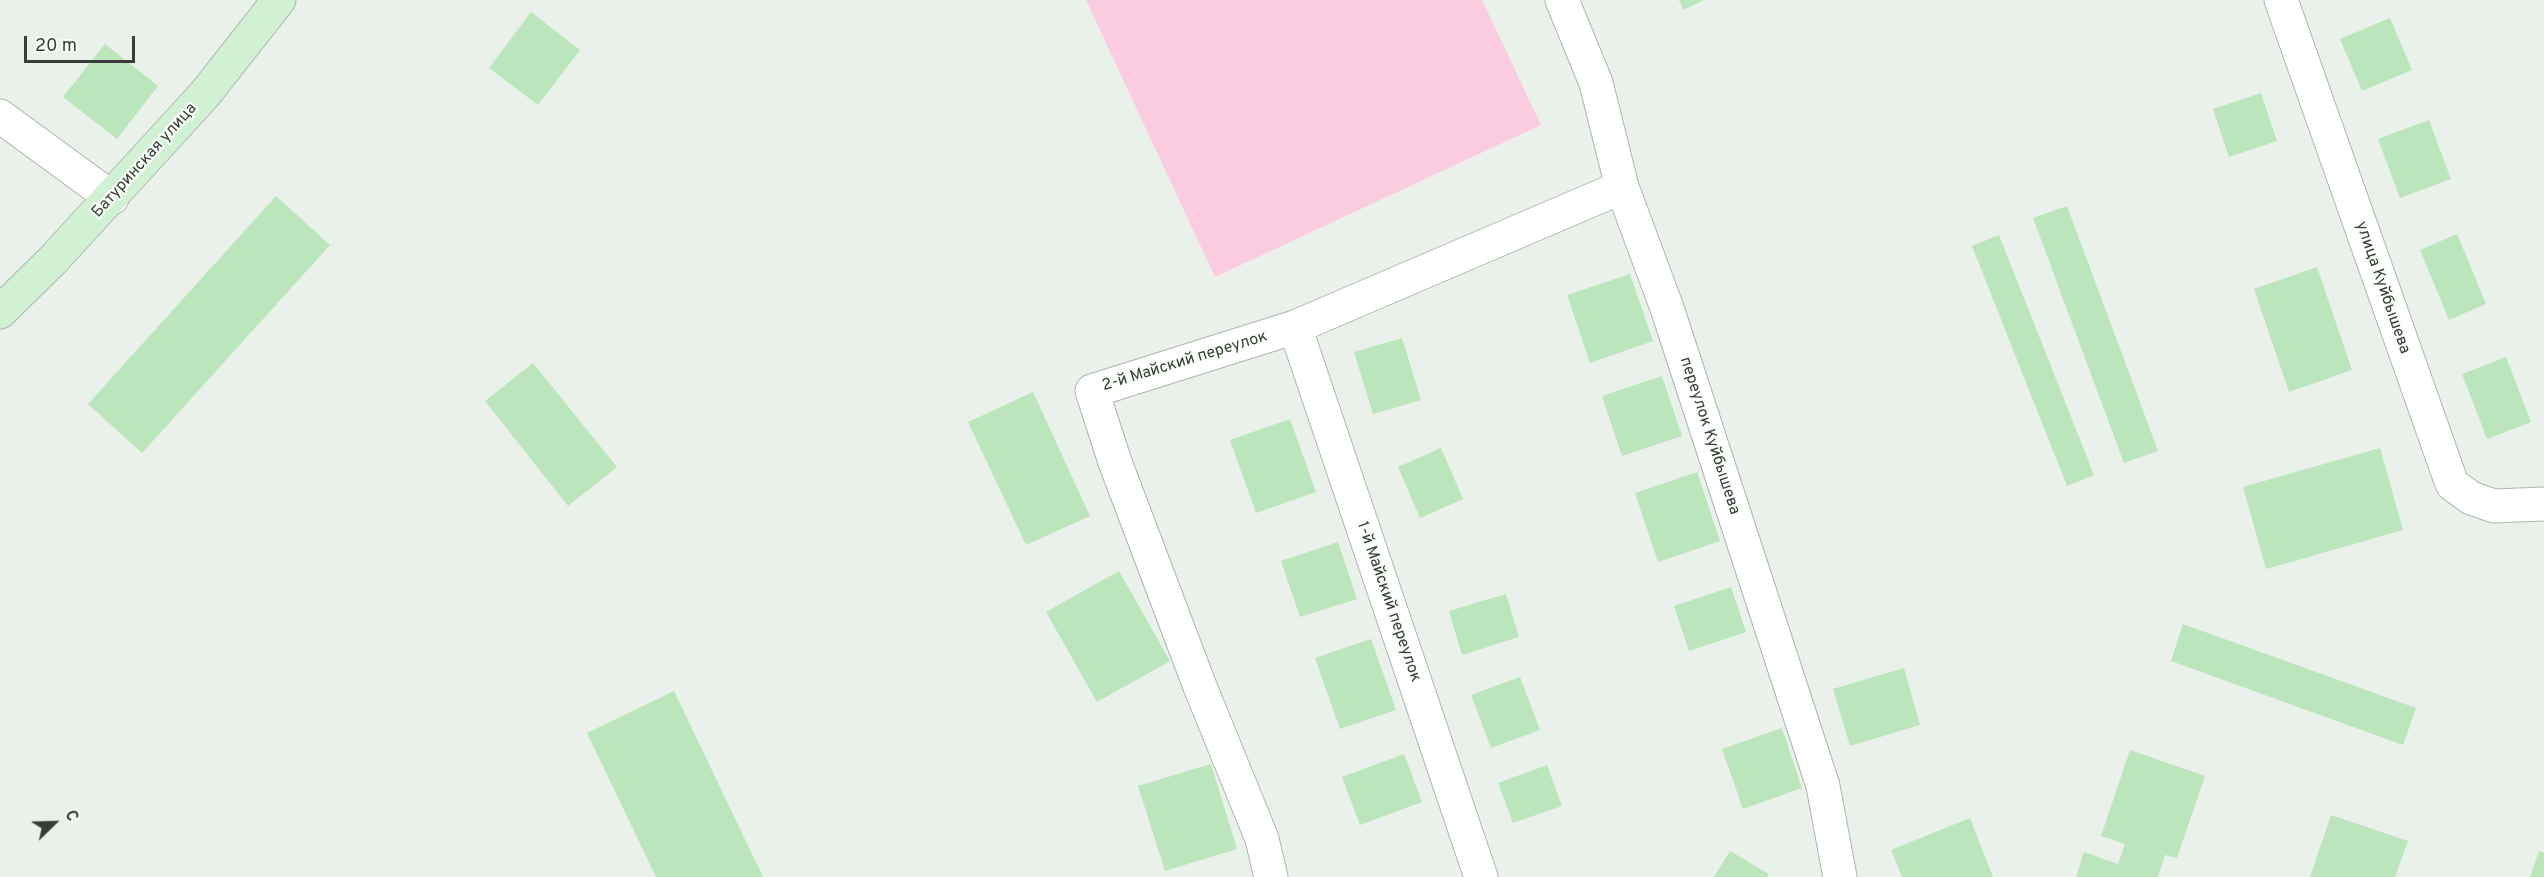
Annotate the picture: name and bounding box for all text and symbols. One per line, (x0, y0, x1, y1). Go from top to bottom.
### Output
scale bar (27, 24, 138, 62)
text: 20 m (35, 35, 77, 58)
street label: Батуринская улица (88, 100, 202, 222)
street label: улица Куйбышева (2350, 219, 2414, 357)
street label: 2-й Майский переулок (1100, 328, 1270, 396)
street label: переулок Куйбышева (1674, 355, 1744, 517)
street label: 1-й Майский переулок (1351, 519, 1425, 685)
north arrow (24, 793, 84, 853)
text: С (59, 807, 82, 825)

